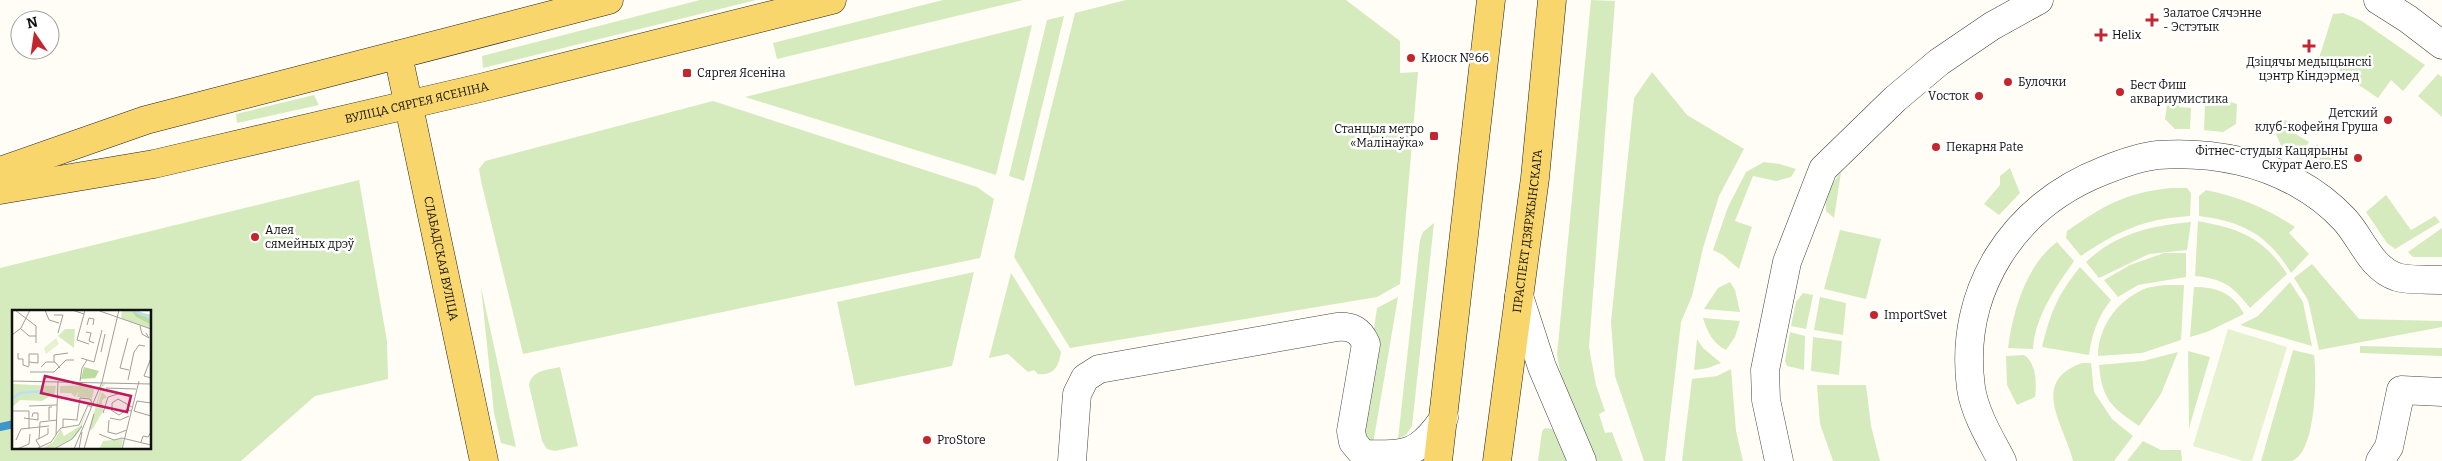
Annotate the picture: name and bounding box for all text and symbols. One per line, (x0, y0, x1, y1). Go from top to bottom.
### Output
place label: Залатое Сячэнне - Эстэтык (2163, 6, 2262, 34)
north arrow (10, 10, 60, 60)
text: N (25, 13, 40, 32)
marker: Залатое Сячэнне - Эстэтык (2145, 13, 2159, 27)
marker: Helix (2094, 28, 2108, 42)
place label: Helix (2112, 28, 2142, 42)
marker: Дзіцячы медыцынскі цэнтр Кіндэрмед (2302, 39, 2316, 53)
place label: Киоск №66 (1421, 51, 1489, 65)
marker: Киоск №66 (1405, 52, 1417, 64)
place label: Дзіцячы медыцынскі цэнтр Кіндэрмед (2246, 55, 2372, 83)
place label: Сяргея Ясеніна (697, 66, 786, 80)
marker: Сяргея Ясеніна (681, 67, 693, 79)
place label: Булочки (2018, 75, 2067, 89)
marker: Булочки (2002, 76, 2014, 88)
place label: Бест Фиш аквариумистика (2130, 78, 2229, 106)
street label: ВУЛІЦА СЯРГЕЯ ЯСЕНІНА (344, 79, 491, 126)
marker: Бест Фиш аквариумистика (2114, 86, 2126, 98)
place label: Vосток (1928, 89, 1969, 103)
marker: Vосток (1973, 90, 1985, 102)
place label: Детский клуб-кофейня Груша (2255, 106, 2378, 134)
marker: Детский клуб-кофейня Груша (2382, 114, 2394, 126)
place label: Станцыя метро «Малінаўка» (1334, 122, 1424, 150)
marker: Станцыя метро «Малінаўка» (1428, 130, 1440, 142)
place label: Пекарня Pate (1946, 140, 2023, 154)
marker: Пекарня Pate (1930, 141, 1942, 153)
place label: Фітнес-студыя Кацярыны Скурат Aero.ES (2195, 144, 2348, 172)
street label: ПРАСПЕКТ ДЗЯРЖЫНСКАГА (1510, 148, 1545, 314)
marker: Фітнес-студыя Кацярыны Скурат Aero.ES (2352, 152, 2364, 164)
street label: СЛАБАДСКАЯ ВУЛІЦА (421, 195, 461, 322)
place label: Алея сямейных дрэў (265, 223, 355, 251)
marker: Алея сямейных дрэў (249, 231, 261, 243)
place label: ImportSvet (1884, 308, 1948, 322)
marker: ImportSvet (1868, 309, 1880, 321)
inset map (12, 310, 151, 448)
place label: ProStore (937, 433, 986, 447)
marker: ProStore (921, 434, 933, 446)

